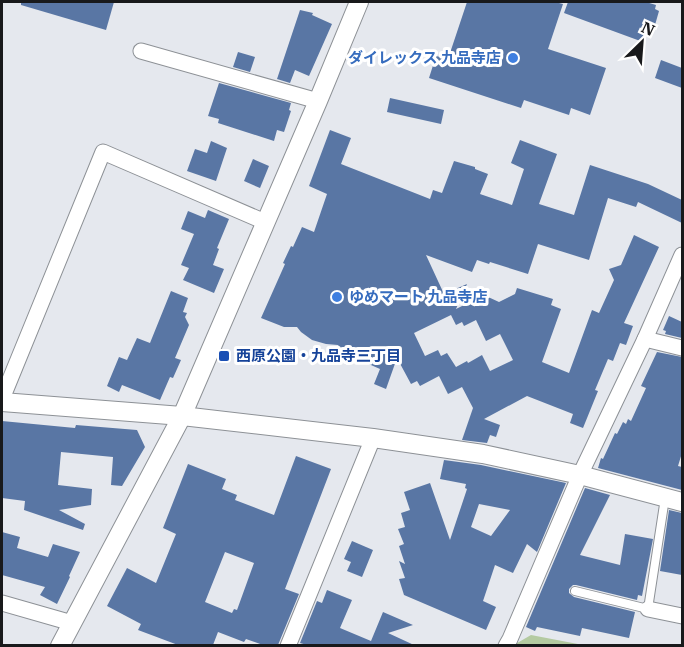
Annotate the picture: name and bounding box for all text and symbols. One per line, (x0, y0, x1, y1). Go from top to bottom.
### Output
north arrow (612, 12, 672, 72)
text: N (638, 17, 658, 40)
place label: ダイレックス 九品寺店 (348, 48, 501, 67)
marker: ダイレックス 九品寺店 (506, 51, 520, 65)
place label: ゆめマート 九品寺店 (349, 287, 487, 306)
marker: ゆめマート 九品寺店 (330, 290, 344, 304)
place label: 西原公園・九品寺三丁目 (236, 346, 401, 365)
marker: 西原公園・九品寺三丁目 (217, 349, 231, 363)

